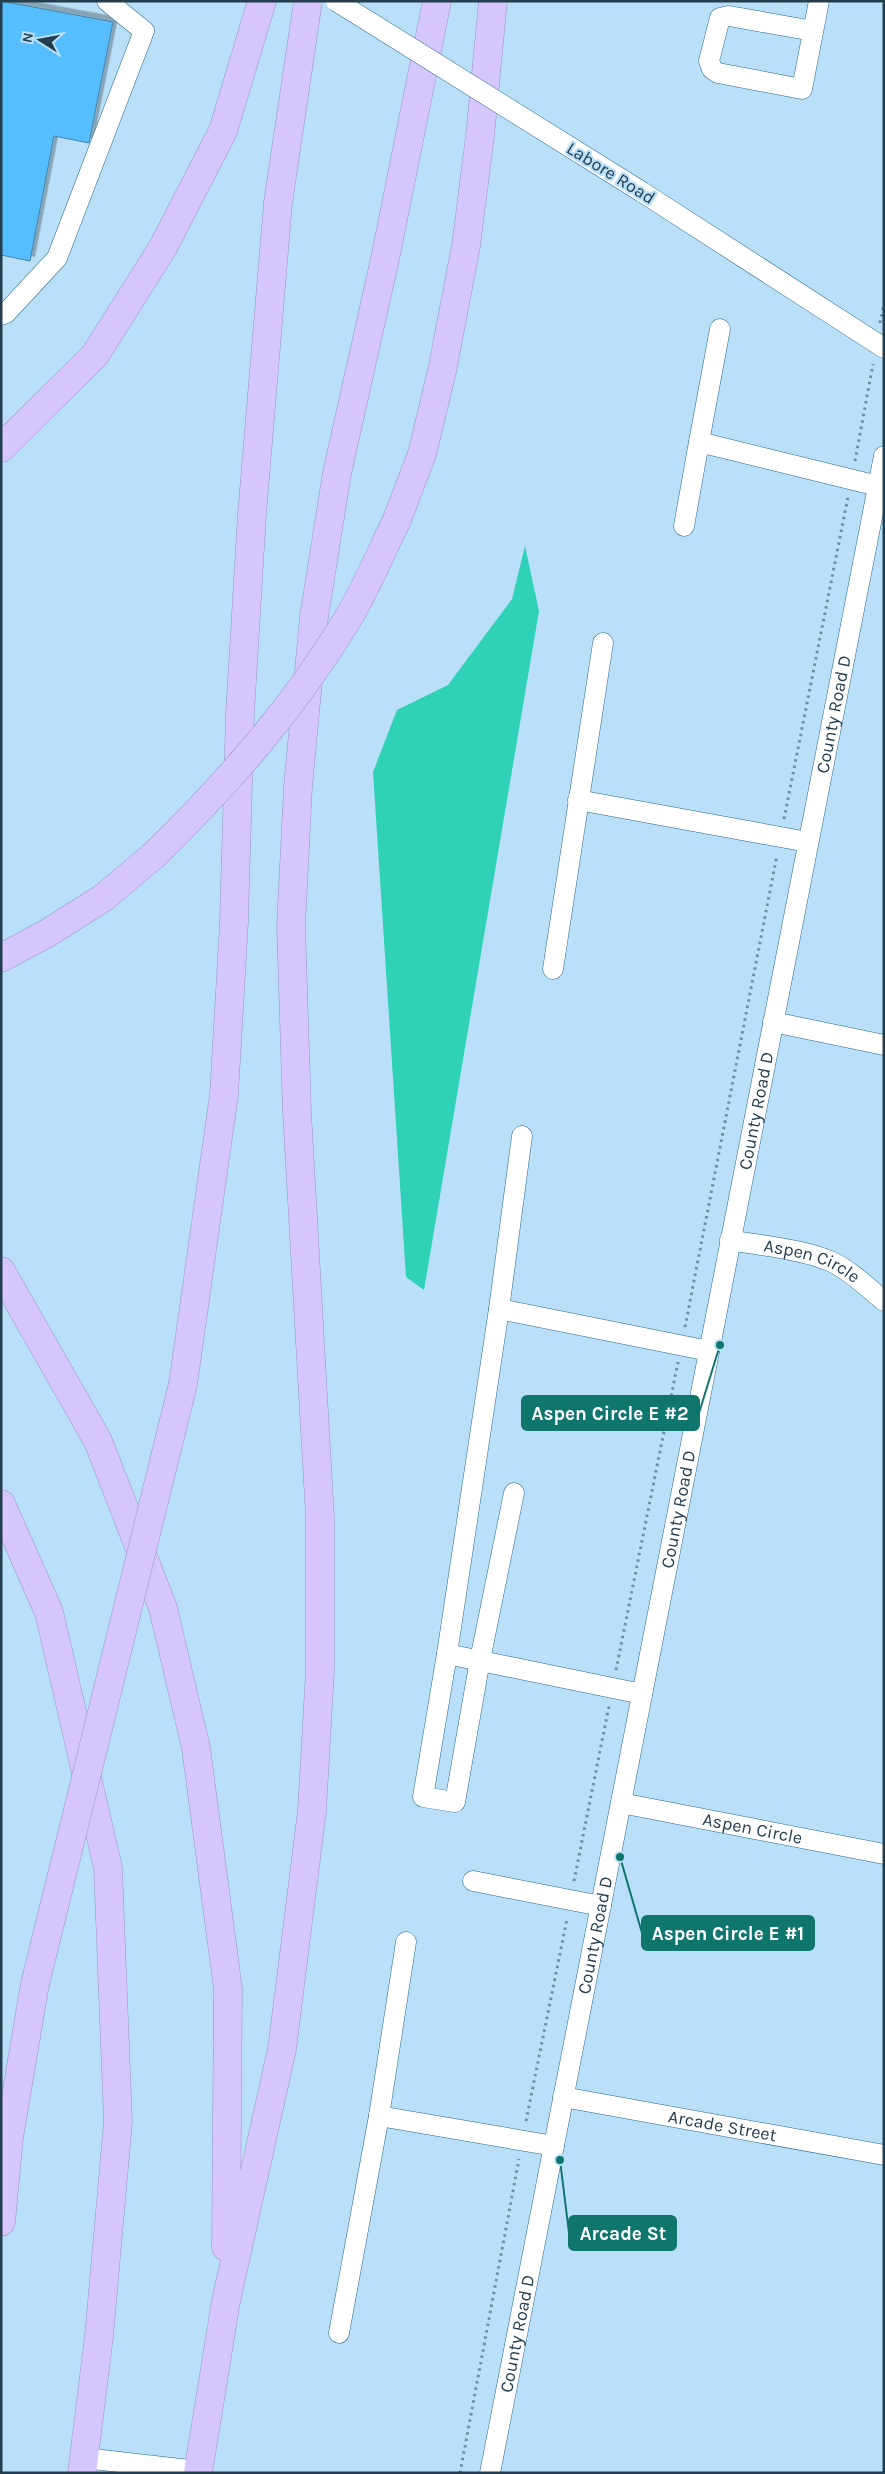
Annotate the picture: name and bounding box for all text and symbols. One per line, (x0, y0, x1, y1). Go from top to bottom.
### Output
north arrow (15, 15, 65, 65)
text: N (18, 31, 37, 44)
street label: Labore Road (563, 137, 659, 209)
street label: County Road D (811, 653, 856, 775)
street label: County Road D (734, 1050, 778, 1172)
street label: Aspen Circle (762, 1235, 865, 1288)
callout: Aspen Circle E #2 (522, 1396, 699, 1430)
text: Aspen Circle E #2 (532, 1403, 689, 1425)
street label: County Road D (656, 1448, 701, 1570)
street label: Aspen Circle (701, 1808, 804, 1849)
street label: County Road D (573, 1874, 617, 1996)
callout: Aspen Circle E #1 (642, 1916, 814, 1950)
text: Aspen Circle E #1 (652, 1923, 804, 1945)
street label: Arcade Street (666, 2105, 779, 2146)
callout: Arcade St (569, 2216, 676, 2250)
text: Arcade St (580, 2223, 666, 2245)
street label: County Road D (495, 2273, 540, 2395)

